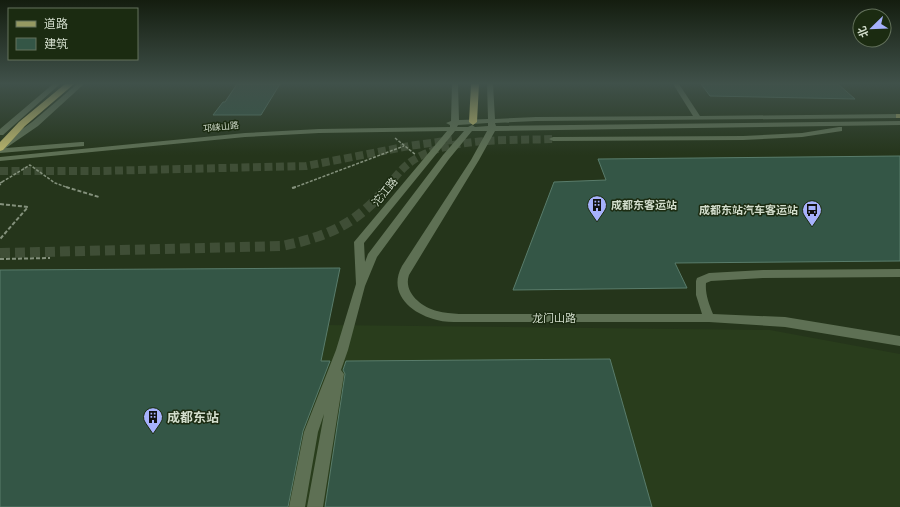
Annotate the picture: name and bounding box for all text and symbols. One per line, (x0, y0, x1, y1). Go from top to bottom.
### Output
legend (8, 8, 138, 60)
north arrow (852, 8, 892, 48)
text: 道路 (44, 16, 68, 32)
text: 北 (854, 24, 872, 40)
text: 建筑 (44, 36, 68, 52)
street label: 邛崃山路 (202, 119, 240, 135)
street label: 沱江路 (369, 174, 401, 210)
building icon: 成都东客运站 (586, 194, 608, 222)
place label: 成都东客运站 (611, 198, 677, 213)
bus stop icon: 成都东站汽车客运站 (801, 199, 823, 227)
place label: 成都东站汽车客运站 (699, 203, 798, 218)
street label: 龙门山路 (532, 311, 576, 326)
building icon: 成都东站 (142, 406, 164, 434)
place label: 成都东站 (167, 409, 219, 426)

